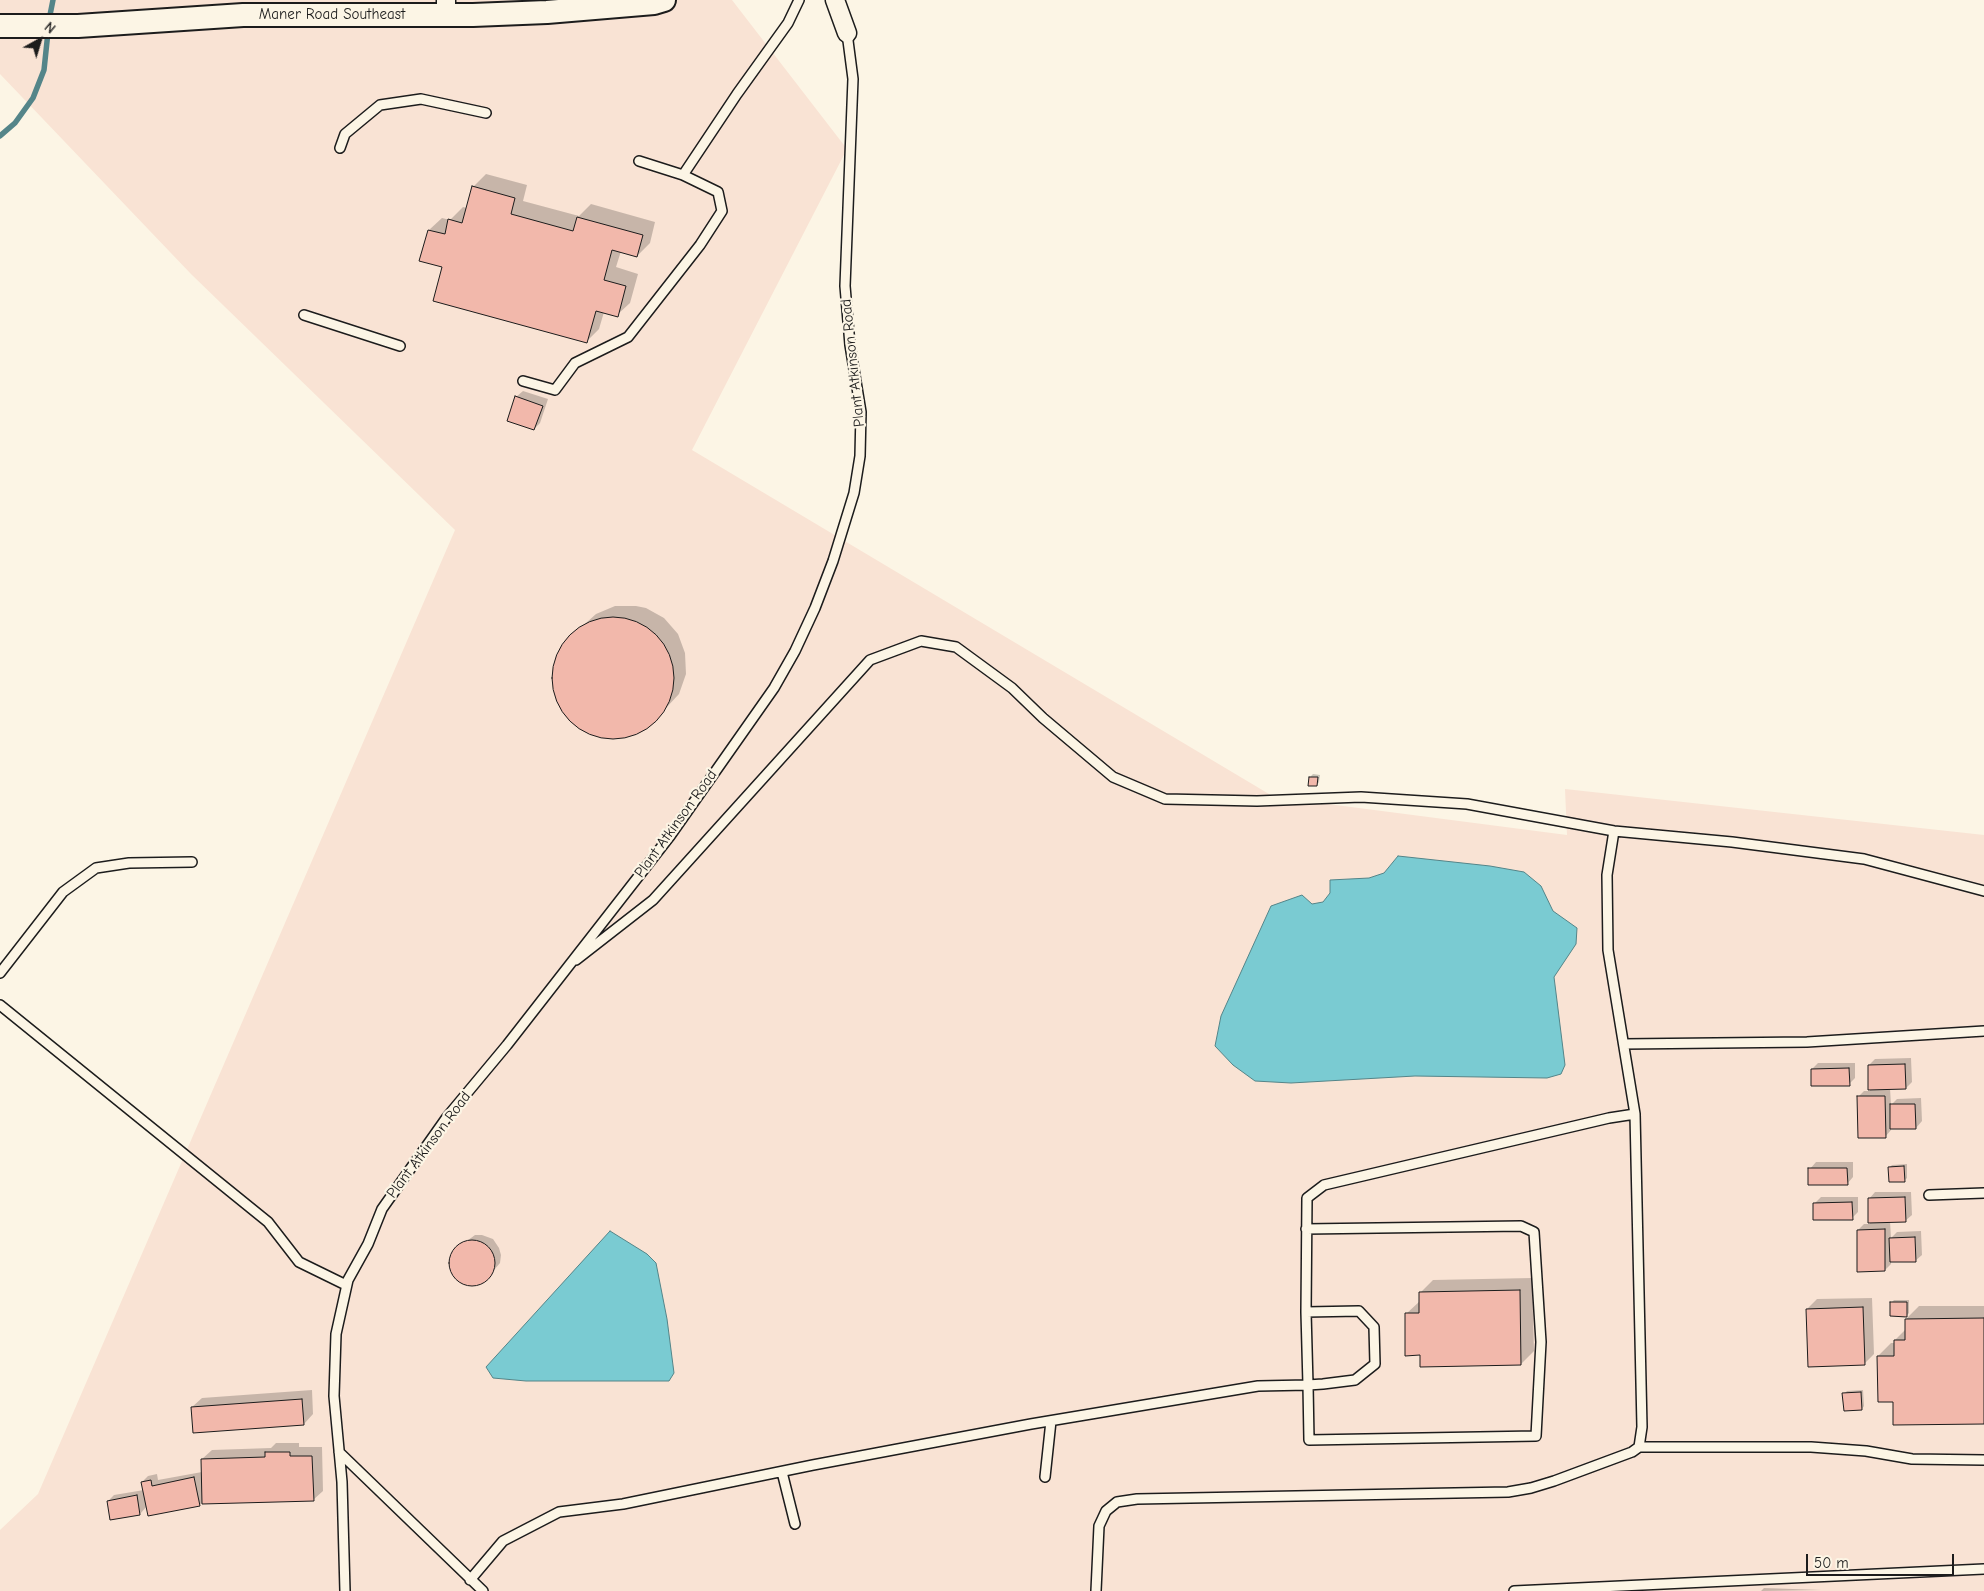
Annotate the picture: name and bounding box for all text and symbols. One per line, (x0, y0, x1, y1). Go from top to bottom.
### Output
street label: Maner Road Southeast (259, 6, 405, 24)
north arrow (15, 15, 65, 65)
text: N (41, 18, 59, 37)
street label: Plant Atkinson Road (837, 298, 869, 428)
street label: Plant Atkinson Road (631, 767, 721, 881)
street label: Plant Atkinson Road (383, 1088, 475, 1202)
scale bar (1809, 1544, 1956, 1576)
text: 50 m (1814, 1554, 1849, 1572)

